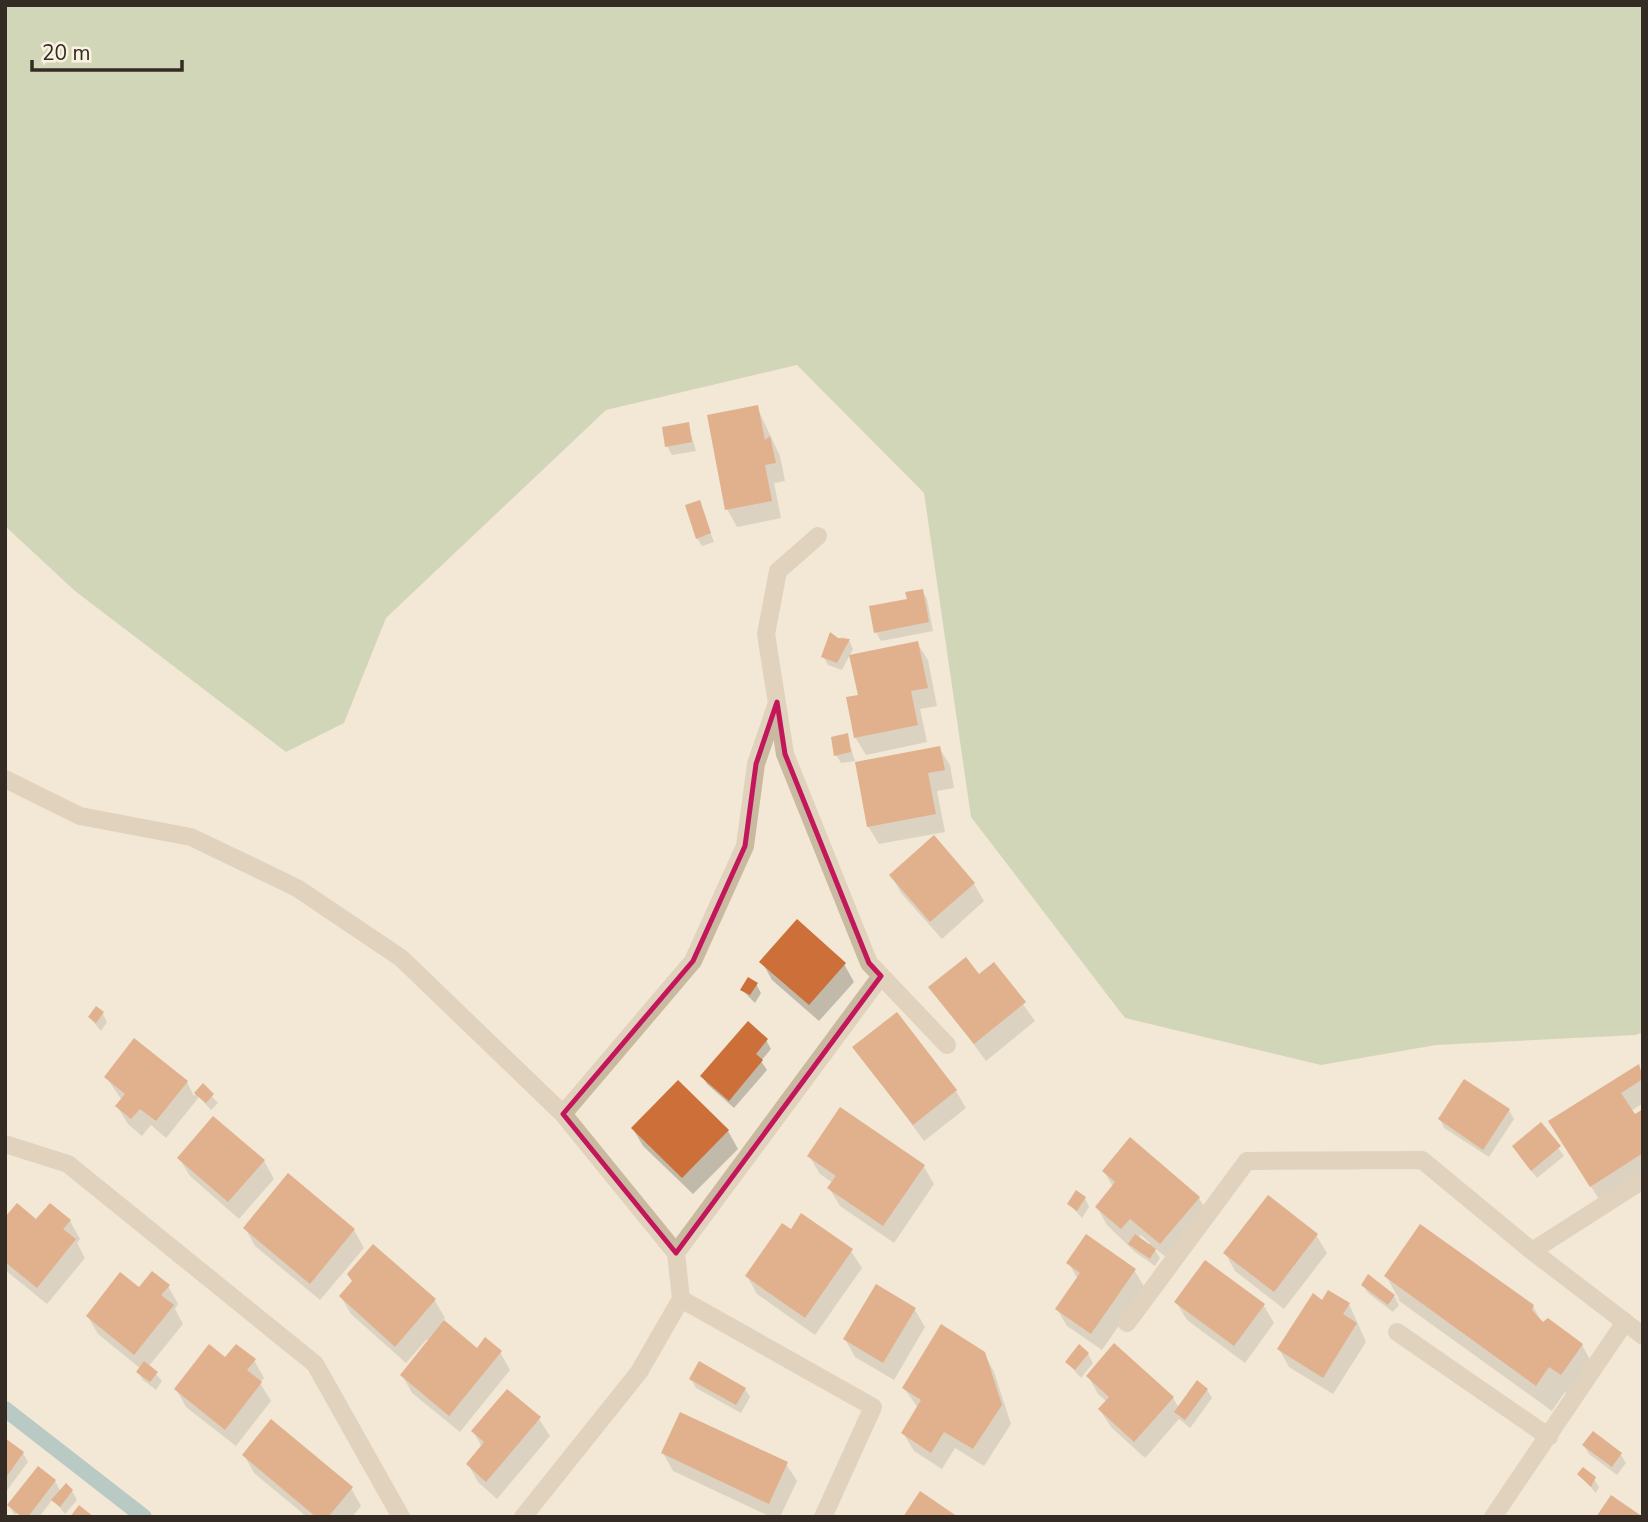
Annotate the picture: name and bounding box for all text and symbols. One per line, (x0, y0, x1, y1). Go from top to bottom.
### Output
scale bar (32, 28, 182, 72)
text: 20 m (42, 39, 91, 67)

